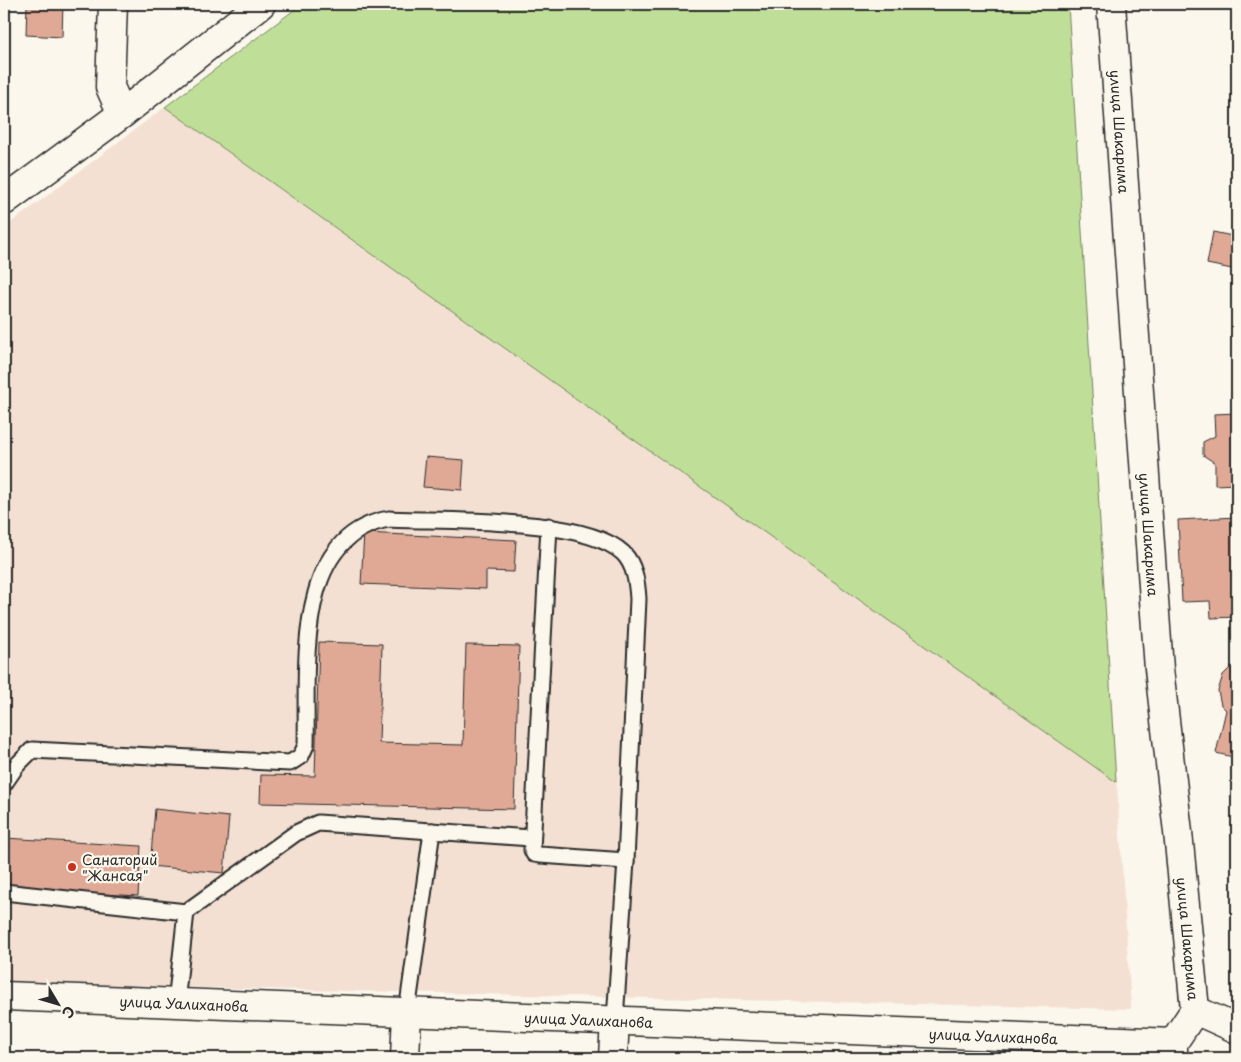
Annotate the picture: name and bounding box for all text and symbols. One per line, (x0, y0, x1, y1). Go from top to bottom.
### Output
street label: улица Шакарима (1105, 69, 1135, 194)
street label: улица Шакарима (1134, 472, 1164, 597)
place label: Санаторий "Жансая" (82, 849, 158, 886)
marker: Санаторий "Жансая" (66, 861, 78, 873)
street label: улица Шакарима (1172, 876, 1205, 1001)
north arrow (32, 980, 82, 1030)
street label: улица Уалиханова (119, 990, 249, 1016)
text: С (57, 1002, 80, 1023)
street label: улица Уалиханова (524, 1006, 654, 1033)
street label: улица Уалиханова (928, 1023, 1058, 1049)

